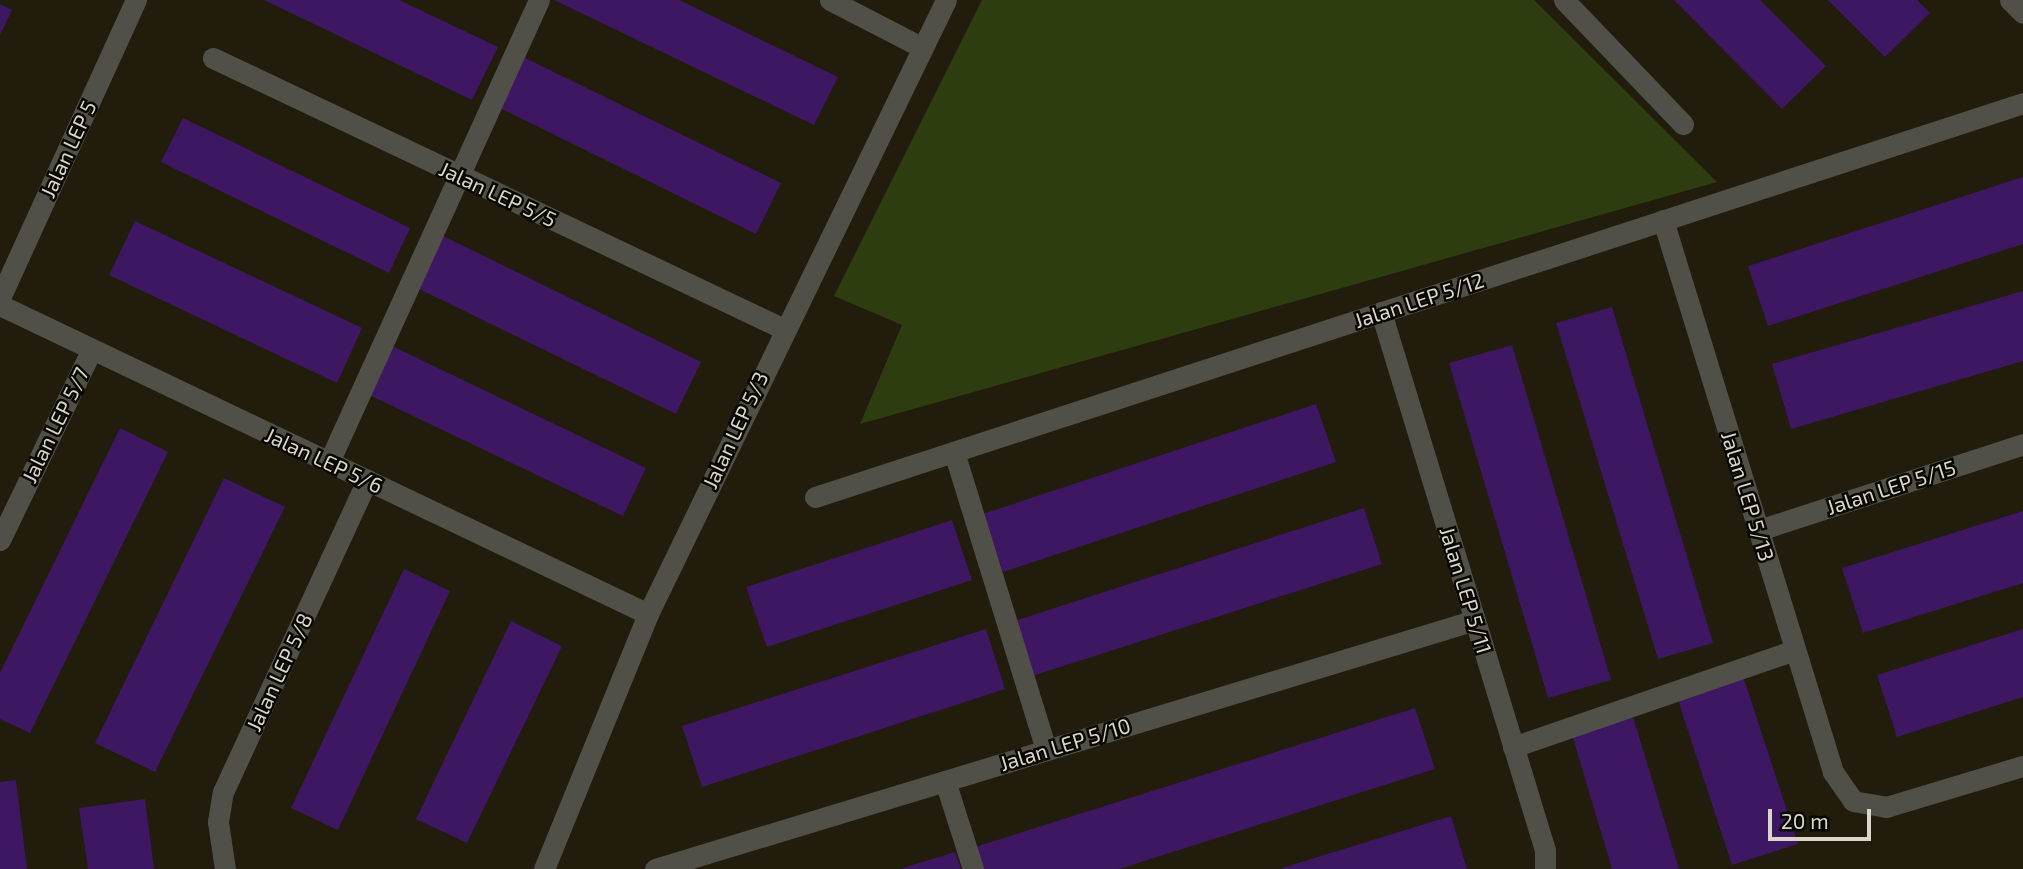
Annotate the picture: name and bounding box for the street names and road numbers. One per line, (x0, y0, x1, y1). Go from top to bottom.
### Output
street label: Jalan LEP 5 (35, 96, 101, 202)
street label: Jalan LEP 5/5 (435, 156, 561, 232)
street label: Jalan LEP 5/12 (1351, 267, 1487, 333)
street label: Jalan LEP 5/7 (16, 363, 94, 487)
street label: Jalan LEP 5/3 (697, 367, 773, 493)
street label: Jalan LEP 5/6 (261, 422, 387, 498)
street label: Jalan LEP 5/13 (1716, 428, 1780, 564)
street label: Jalan LEP 5/15 (1823, 454, 1959, 520)
street label: Jalan LEP 5/11 (1435, 523, 1497, 657)
street label: Jalan LEP 5/8 (241, 609, 317, 735)
street label: Jalan LEP 5/10 (996, 712, 1134, 776)

